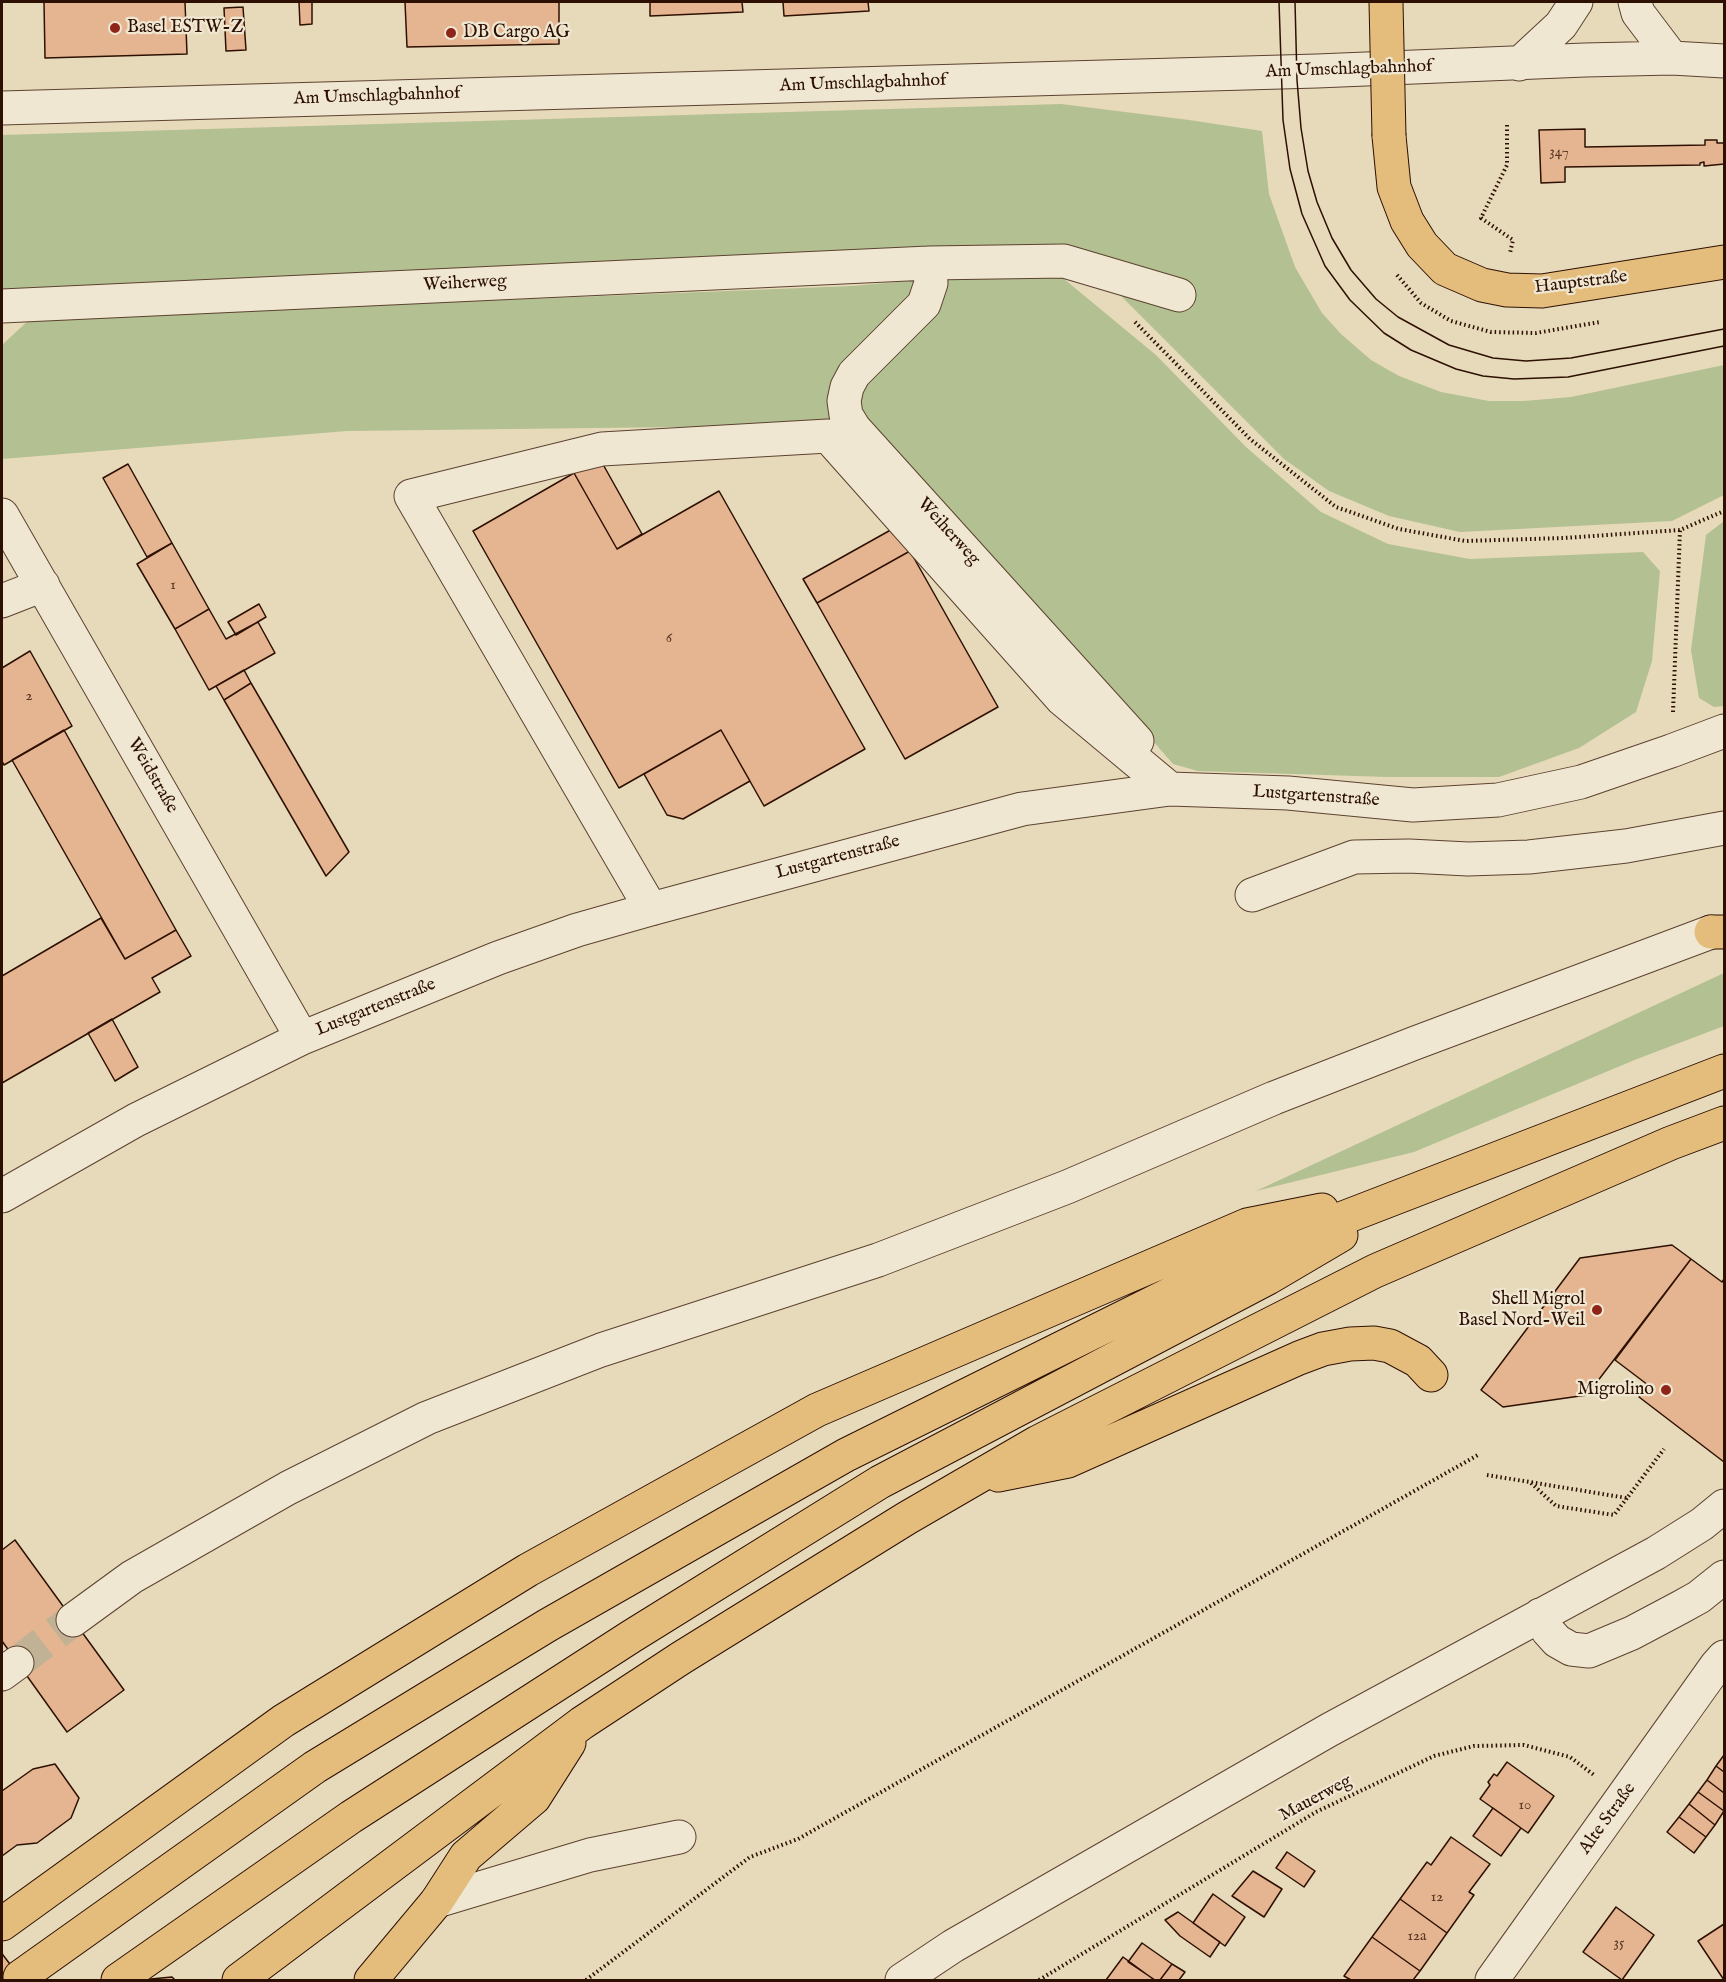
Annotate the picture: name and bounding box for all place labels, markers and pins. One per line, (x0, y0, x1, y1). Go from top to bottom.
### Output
place label: Basel ESTW-Z (127, 17, 243, 39)
marker: Basel ESTW-Z (108, 21, 122, 35)
place label: DB Cargo AG (463, 22, 570, 44)
marker: DB Cargo AG (444, 26, 458, 40)
place label: Shell Migrol Basel Nord-Weil (1458, 1289, 1585, 1332)
marker: Shell Migrol Basel Nord-Weil (1590, 1303, 1604, 1317)
place label: Migrolino (1577, 1379, 1654, 1401)
marker: Migrolino (1659, 1383, 1673, 1397)

